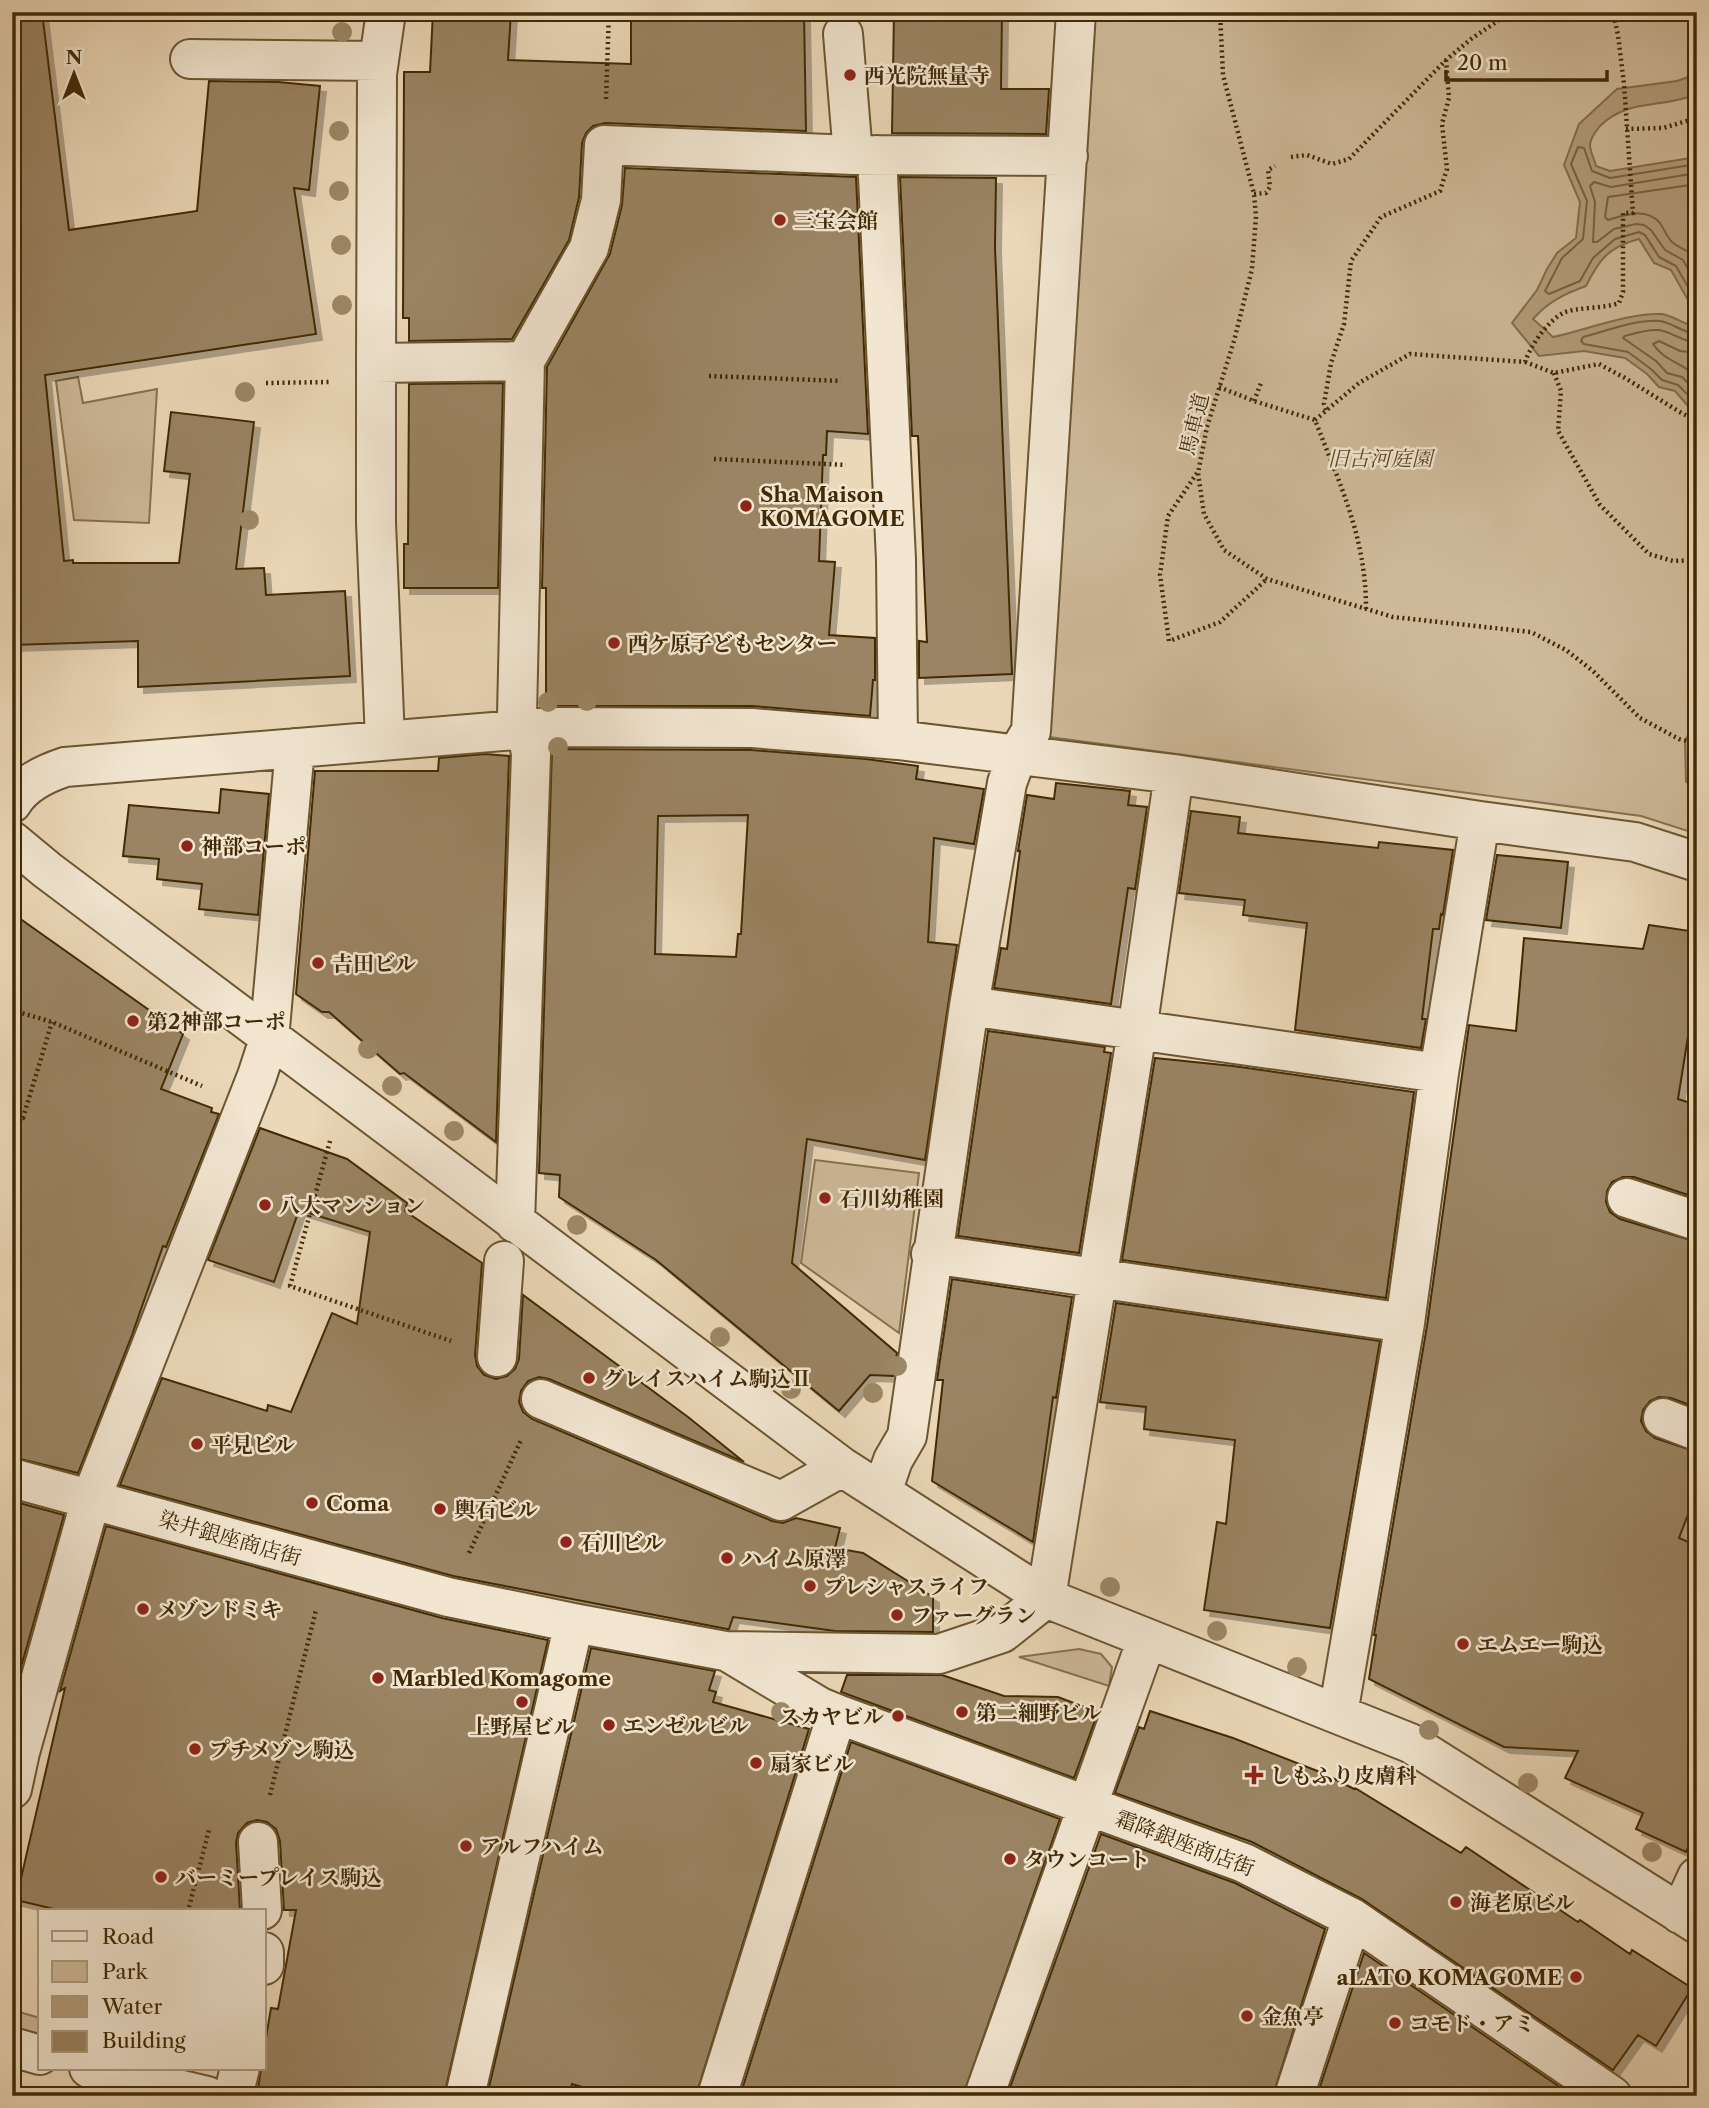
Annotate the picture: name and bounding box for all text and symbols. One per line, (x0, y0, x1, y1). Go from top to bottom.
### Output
north arrow (38, 38, 108, 108)
scale bar (1446, 38, 1608, 82)
text: N (66, 46, 82, 69)
text: 20 m (1457, 50, 1508, 75)
place label: 西光院無量寺 (864, 63, 990, 88)
marker: 西光院無量寺 (842, 67, 858, 83)
place label: 三宝会館 (794, 208, 878, 233)
marker: 三宝会館 (772, 212, 788, 228)
street label: 馬車道 (1174, 390, 1214, 458)
park label: 旧古河庭園 (1328, 446, 1435, 471)
place label: Sha Maison KOMAGOME (760, 482, 905, 531)
marker: Sha Maison KOMAGOME (738, 498, 754, 514)
place label: 西ケ原子どもセンター (628, 631, 837, 656)
marker: 西ケ原子どもセンター (606, 635, 622, 651)
place label: 神部コーポ (201, 834, 306, 859)
marker: 神部コーポ (179, 838, 195, 854)
place label: 𠮷田ビル (332, 951, 416, 976)
marker: 𠮷田ビル (310, 955, 326, 971)
place label: 第2神部コーポ (147, 1009, 285, 1034)
marker: 第2神部コーポ (125, 1013, 141, 1029)
place label: 石川幼稚園 (839, 1186, 944, 1211)
marker: 石川幼稚園 (817, 1190, 833, 1206)
place label: 八大マンション (279, 1193, 425, 1218)
marker: 八大マンション (257, 1197, 273, 1213)
place label: グレイスハイム駒込Ⅱ (603, 1366, 812, 1391)
marker: グレイスハイム駒込Ⅱ (581, 1370, 597, 1386)
place label: 平見ビル (211, 1432, 295, 1457)
marker: 平見ビル (189, 1436, 205, 1452)
place label: Coma (326, 1491, 390, 1516)
marker: Coma (304, 1495, 320, 1511)
place label: 輿石ビル (454, 1497, 538, 1522)
marker: 輿石ビル (432, 1501, 448, 1517)
street label: 染井銀座商店街 (156, 1506, 304, 1570)
place label: 石川ビル (580, 1530, 664, 1555)
marker: 石川ビル (558, 1534, 574, 1550)
place label: ハイム原澤 (741, 1546, 846, 1571)
marker: ハイム原澤 (719, 1550, 735, 1566)
place label: プレシャスライフ (824, 1574, 989, 1599)
marker: プレシャスライフ (802, 1578, 818, 1594)
place label: メゾンドミキ (157, 1597, 282, 1622)
marker: メゾンドミキ (135, 1601, 151, 1617)
place label: ファーグラン (911, 1603, 1037, 1628)
marker: ファーグラン (889, 1607, 905, 1623)
place label: エムエー駒込 (1477, 1632, 1603, 1657)
marker: エムエー駒込 (1455, 1636, 1471, 1652)
place label: Marbled Komagome (392, 1666, 611, 1691)
marker: Marbled Komagome (370, 1670, 386, 1686)
marker: 上野屋ビル (514, 1694, 530, 1710)
place label: 第二細野ビル (976, 1700, 1102, 1725)
place label: スカヤビル (779, 1704, 884, 1729)
marker: 第二細野ビル (954, 1704, 970, 1720)
marker: スカヤビル (890, 1708, 906, 1724)
place label: エンゼルビル (623, 1713, 749, 1738)
place label: 上野屋ビル (470, 1714, 575, 1739)
marker: エンゼルビル (601, 1717, 617, 1733)
place label: プチメゾン駒込 (209, 1737, 355, 1762)
marker: プチメゾン駒込 (187, 1741, 203, 1757)
place label: 扇家ビル (770, 1751, 854, 1776)
marker: 扇家ビル (748, 1755, 764, 1771)
place label: しもふり皮膚科 (1270, 1763, 1417, 1788)
marker: しもふり皮膚科 (1244, 1765, 1264, 1785)
street label: 霜降銀座商店街 (1112, 1805, 1258, 1881)
place label: アルフハイム (480, 1834, 603, 1859)
marker: アルフハイム (458, 1838, 474, 1854)
place label: タウンコート (1024, 1847, 1150, 1872)
marker: タウンコート (1002, 1851, 1018, 1867)
place label: バーミープレイス駒込 (175, 1865, 382, 1890)
marker: バーミープレイス駒込 (153, 1869, 169, 1885)
place label: 海老原ビル (1470, 1890, 1575, 1915)
marker: 海老原ビル (1448, 1894, 1464, 1910)
legend (38, 1909, 266, 2070)
text: Road (102, 1924, 154, 1949)
text: Park (102, 1959, 148, 1984)
place label: aLATO KOMAGOME (1336, 1965, 1562, 1990)
marker: aLATO KOMAGOME (1568, 1969, 1584, 1985)
text: Water (101, 1994, 162, 2019)
place label: 金魚亭 (1261, 2004, 1324, 2029)
marker: 金魚亭 (1239, 2008, 1255, 2024)
place label: コモド・アミ (1409, 2011, 1535, 2036)
marker: コモド・アミ (1387, 2015, 1403, 2031)
text: Building (102, 2028, 187, 2053)

